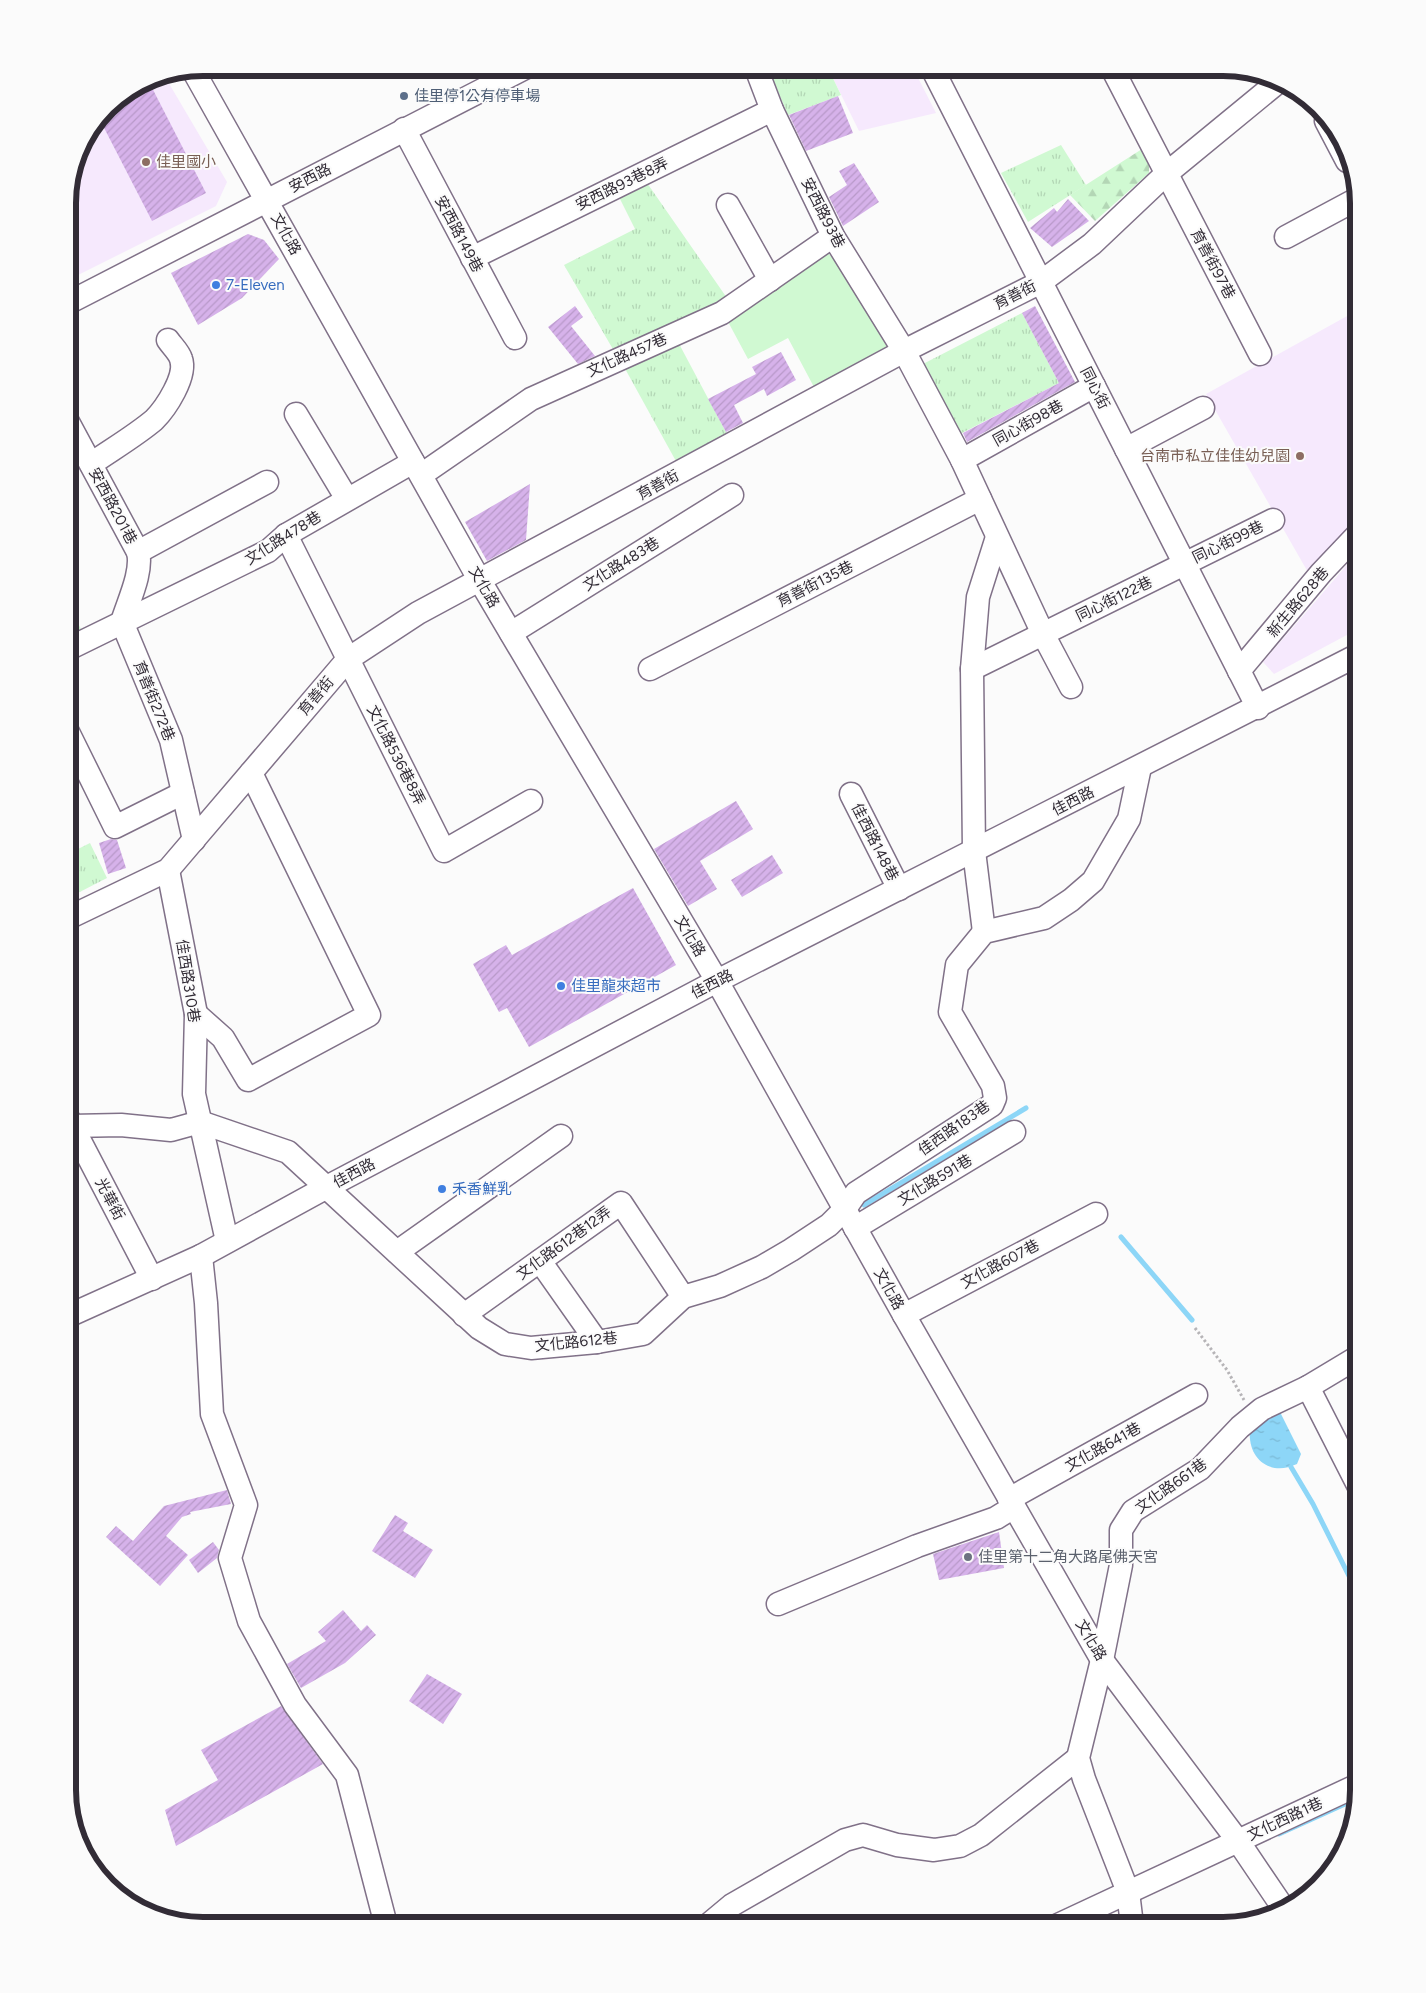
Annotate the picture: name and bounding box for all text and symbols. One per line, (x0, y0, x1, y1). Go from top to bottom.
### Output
place label: 佳里停1公有停車場 (414, 87, 540, 105)
marker: 佳里停1公有停車場 (398, 90, 410, 102)
place label: 佳里國小 (156, 153, 216, 171)
street label: 安西路93巷8弄 (573, 154, 671, 214)
marker: 佳里國小 (140, 156, 152, 168)
street label: 安西路 (286, 160, 334, 196)
street label: 安西路93巷 (798, 175, 848, 251)
street label: 安西路149巷 (431, 193, 487, 275)
street label: 文化路 (267, 210, 305, 258)
street label: 育善街97巷 (1187, 226, 1239, 302)
place label: 7-Eleven (226, 276, 285, 294)
street label: 育善街 (991, 277, 1039, 313)
marker: 7-Eleven (210, 279, 222, 291)
street label: 文化路457巷 (584, 329, 670, 381)
street label: 同心街 (1077, 364, 1113, 412)
street label: 同心街98巷 (990, 396, 1066, 450)
place label: 台南市私立佳佳幼兒園 (1140, 447, 1290, 465)
marker: 台南市私立佳佳幼兒園 (1294, 450, 1306, 462)
street label: 安西路201巷 (85, 465, 141, 547)
street label: 育善街 (634, 466, 682, 504)
street label: 文化路478巷 (242, 507, 324, 569)
street label: 同心街99巷 (1189, 517, 1267, 567)
street label: 文化路483巷 (579, 533, 663, 595)
street label: 育善街135巷 (774, 557, 856, 611)
street label: 文化路 (465, 563, 503, 611)
street label: 新生路628巷 (1263, 563, 1333, 641)
street label: 同心街122巷 (1073, 573, 1155, 625)
street label: 育善街272巷 (130, 658, 178, 744)
street label: 育善街 (295, 673, 337, 719)
street label: 文化路536巷8弄 (363, 702, 429, 808)
street label: 佳西路 (1049, 783, 1097, 819)
street label: 佳西路148巷 (848, 800, 902, 884)
street label: 文化路 (671, 912, 709, 960)
street label: 佳西路310巷 (173, 938, 203, 1024)
street label: 佳西路 (688, 966, 736, 1002)
place label: 佳里龍來超市 (571, 977, 661, 995)
marker: 佳里龍來超市 (555, 980, 567, 992)
street label: 佳西路183巷 (915, 1097, 993, 1159)
street label: 文化路591巷 (895, 1151, 975, 1209)
street label: 佳西路 (330, 1154, 378, 1192)
street label: 光華街 (91, 1175, 129, 1223)
place label: 禾香鮮乳 (452, 1180, 512, 1198)
marker: 禾香鮮乳 (436, 1183, 448, 1195)
street label: 文化路612巷12弄 (513, 1203, 615, 1283)
street label: 文化路607巷 (958, 1236, 1042, 1292)
street label: 文化路 (870, 1265, 908, 1313)
street label: 文化路612巷 (534, 1329, 618, 1355)
street label: 文化路641巷 (1062, 1419, 1144, 1475)
street label: 文化路661巷 (1132, 1455, 1210, 1517)
place label: 佳里第十二角大路尾佛天宮 (978, 1548, 1158, 1566)
marker: 佳里第十二角大路尾佛天宮 (962, 1551, 974, 1563)
street label: 文化路 (1072, 1616, 1110, 1664)
street label: 文化西路1巷 (1244, 1794, 1326, 1844)

